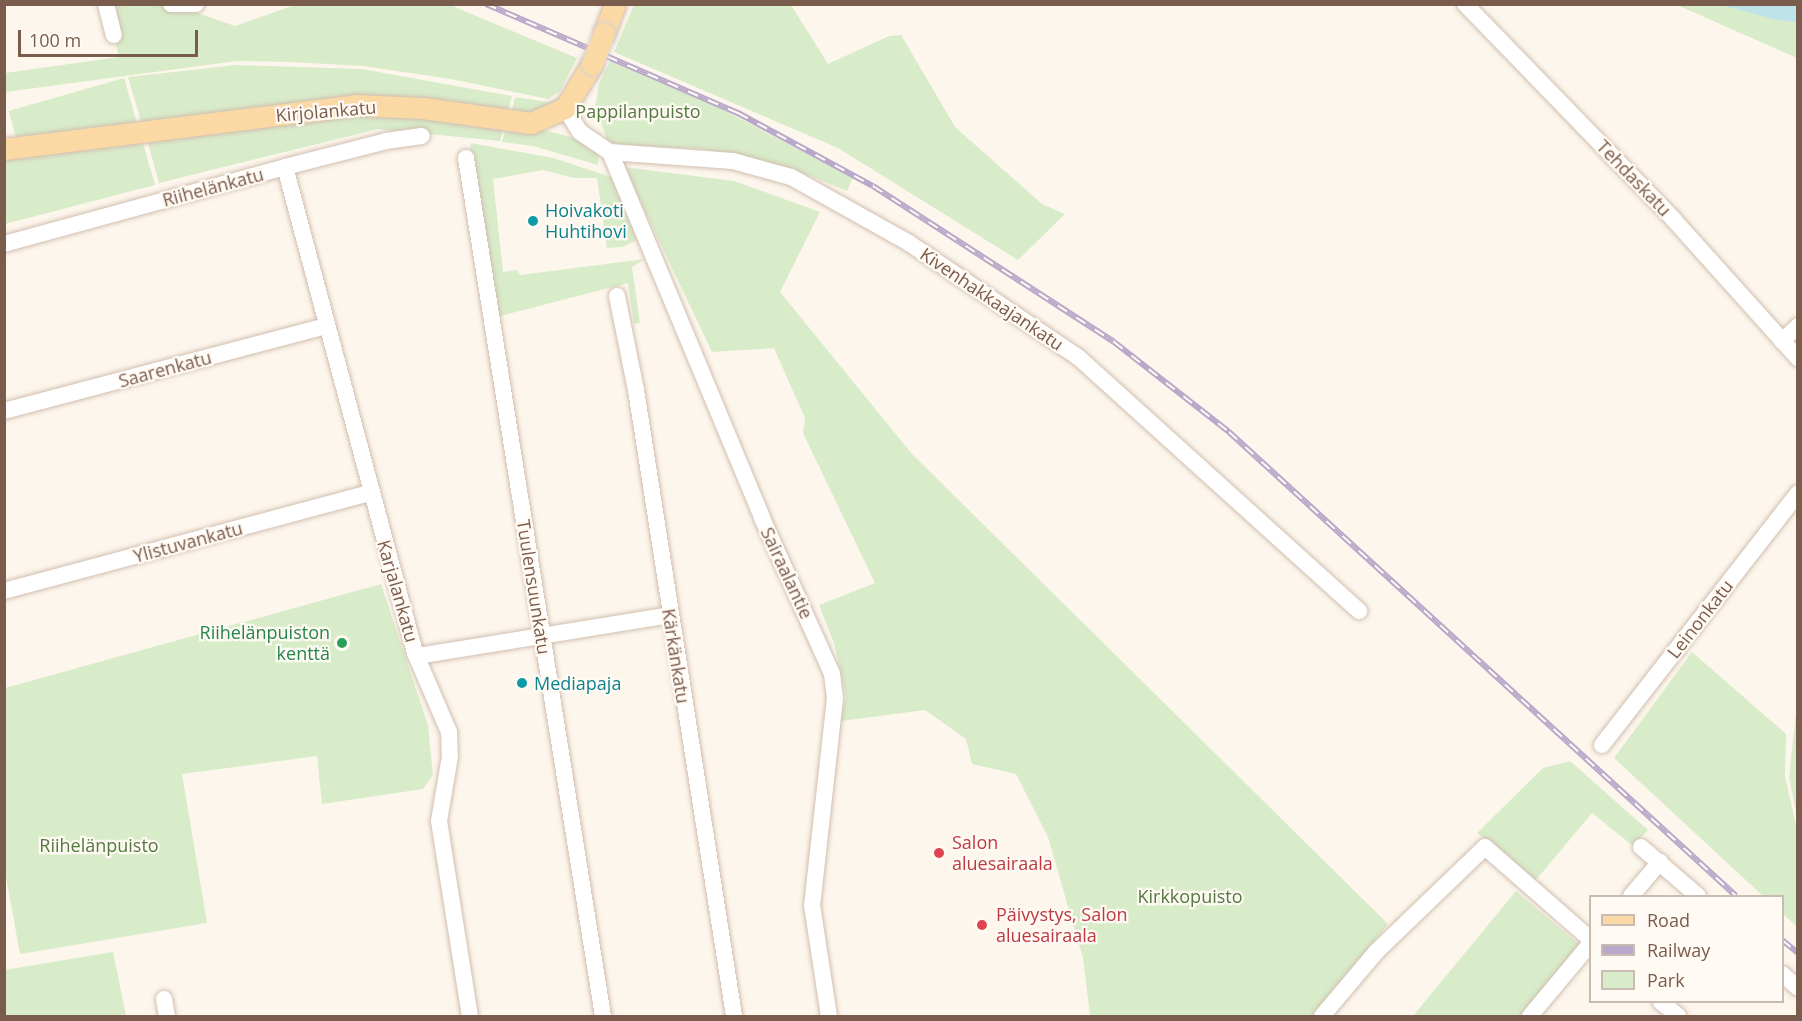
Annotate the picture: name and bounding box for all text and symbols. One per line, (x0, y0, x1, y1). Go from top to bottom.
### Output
scale bar (21, 18, 201, 56)
text: 100 m (29, 28, 81, 52)
street label: Kirjolankatu (275, 96, 377, 126)
park label: Pappilanpuisto (575, 100, 701, 122)
street label: Tehdaskatu (1592, 135, 1676, 221)
street label: Riihelänkatu (160, 163, 266, 211)
place label: Hoivakoti Huhtihovi (545, 200, 627, 242)
marker: Hoivakoti Huhtihovi (526, 214, 540, 228)
street label: Kivenhakkaajankatu (916, 243, 1068, 355)
street label: Saarenkatu (116, 346, 214, 392)
street label: Ylistuvankatu (131, 517, 245, 567)
street label: Tuulensuunkatu (513, 518, 555, 656)
street label: Sairaalantie (756, 524, 818, 622)
street label: Karjalankatu (373, 537, 423, 645)
street label: Leinonkatu (1663, 575, 1737, 663)
street label: Kärkänkatu (658, 607, 694, 705)
place label: Riihelänpuiston kenttä (200, 622, 330, 664)
marker: Riihelänpuiston kenttä (335, 636, 349, 650)
place label: Mediapaja (534, 672, 621, 694)
marker: Mediapaja (515, 676, 529, 690)
place label: Salon aluesairaala (952, 832, 1053, 874)
park label: Riihelänpuisto (39, 834, 159, 856)
marker: Salon aluesairaala (930, 844, 948, 862)
park label: Kirkkopuisto (1137, 885, 1243, 907)
legend (1589, 895, 1784, 1003)
place label: Päivystys, Salon aluesairaala (996, 904, 1128, 946)
text: Road (1647, 908, 1690, 932)
marker: Päivystys, Salon aluesairaala (973, 916, 991, 934)
text: Railway (1647, 938, 1710, 962)
text: Park (1647, 968, 1685, 992)

